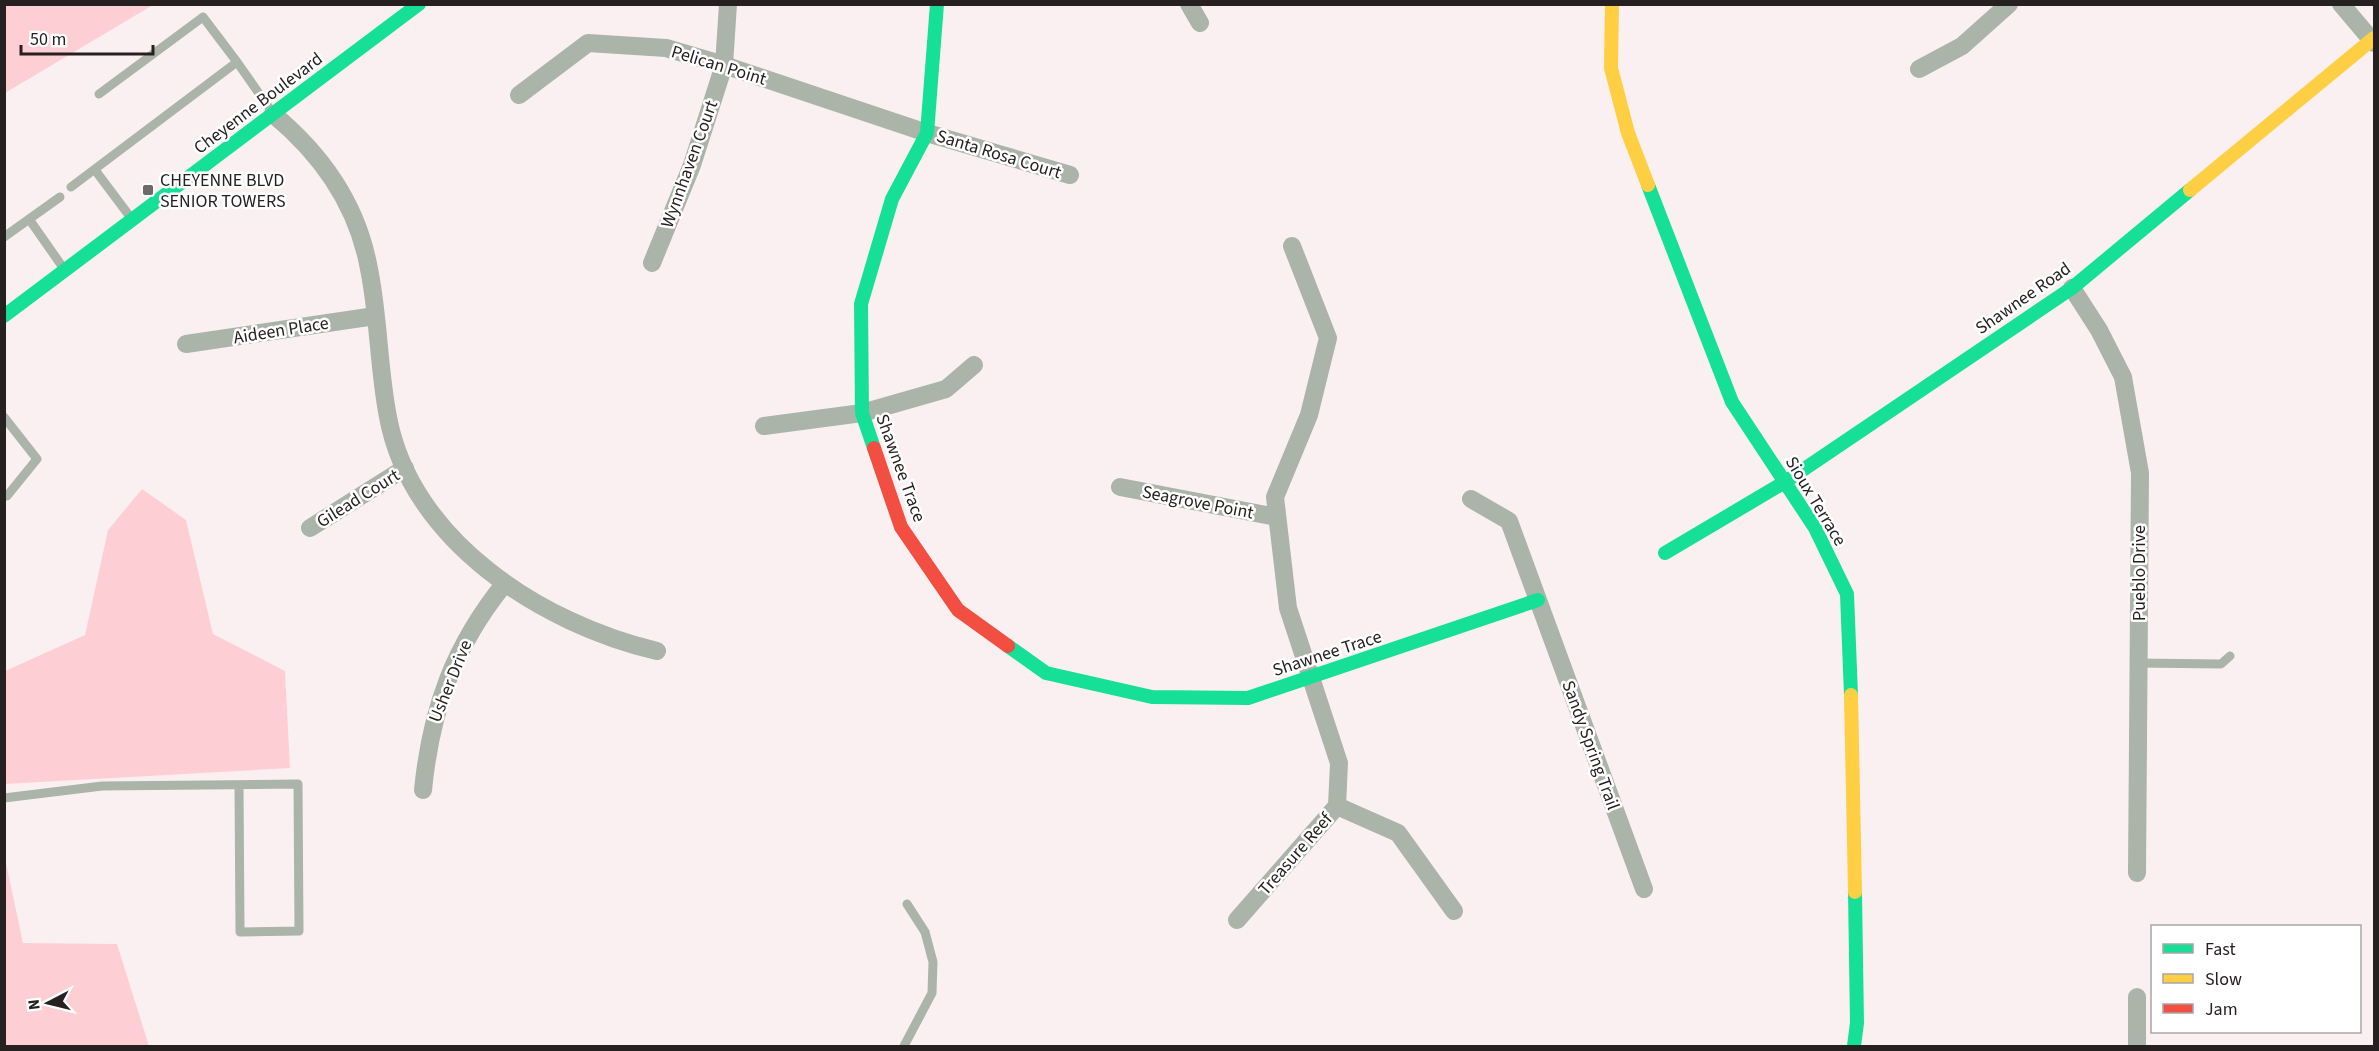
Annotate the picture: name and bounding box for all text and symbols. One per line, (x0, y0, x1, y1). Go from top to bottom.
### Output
scale bar (21, 18, 153, 56)
text: 50 m (30, 27, 66, 52)
street label: Pelican Point (668, 39, 769, 92)
street label: Cheyenne Boulevard (189, 47, 328, 160)
street label: Wynnhaven Court (655, 97, 724, 231)
street label: Santa Rosa Court (933, 124, 1064, 185)
place label: CHEYENNE BLVD SENIOR TOWERS (160, 168, 286, 214)
marker: CHEYENNE BLVD SENIOR TOWERS (141, 183, 155, 197)
street label: Shawnee Road (1971, 256, 2076, 341)
street label: Aideen Place (232, 311, 331, 350)
street label: Shawnee Trace (869, 411, 932, 526)
street label: Sioux Terrace (1779, 452, 1852, 551)
street label: Gilead Court (312, 463, 405, 534)
street label: Seagrove Point (1140, 479, 1256, 526)
street label: Pueblo Drive (2127, 525, 2152, 621)
street label: Shawnee Trace (1269, 624, 1385, 683)
street label: Usher Drive (423, 636, 478, 726)
street label: Sandy Spring Trail (1556, 677, 1626, 813)
street label: Treasure Reef (1253, 807, 1339, 901)
legend (2151, 925, 2361, 1033)
text: Fast (2205, 937, 2236, 962)
text: Slow (2205, 967, 2242, 992)
north arrow (18, 973, 78, 1033)
text: Jam (2205, 997, 2238, 1022)
text: N (23, 998, 46, 1011)

